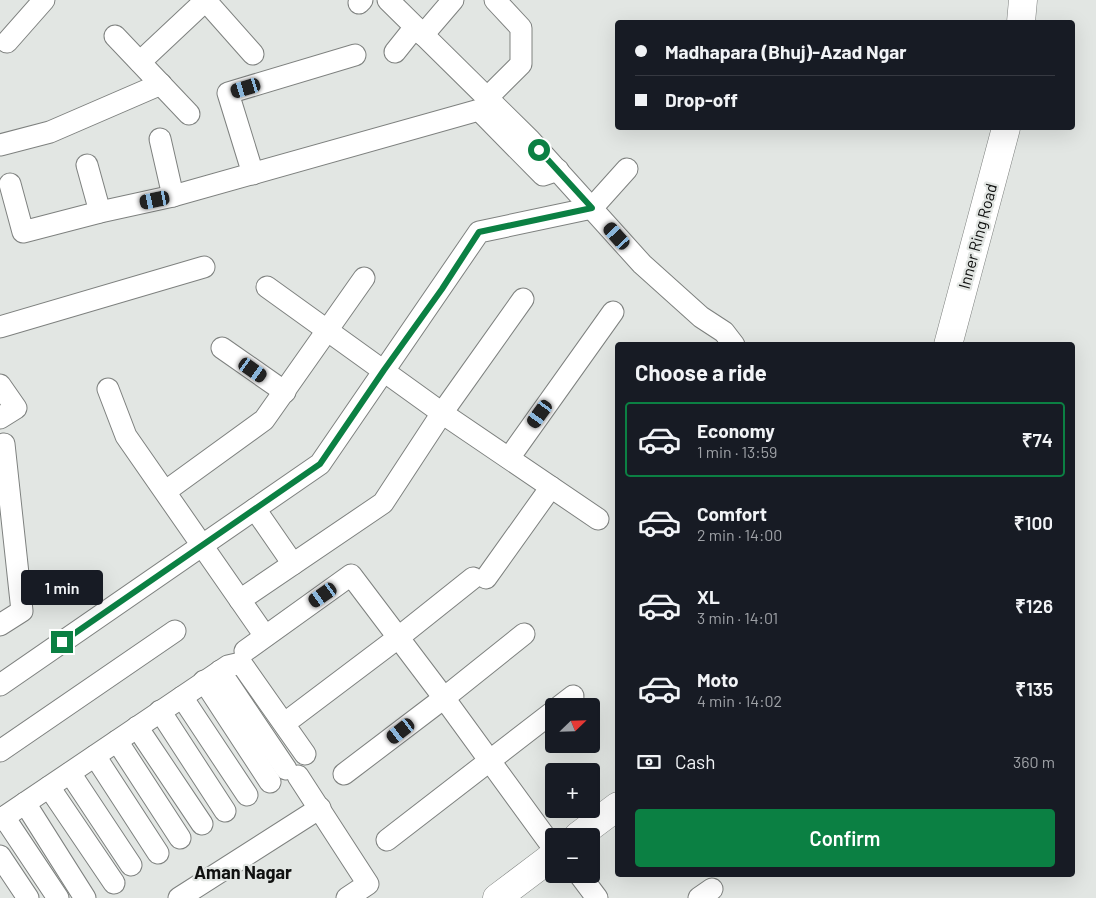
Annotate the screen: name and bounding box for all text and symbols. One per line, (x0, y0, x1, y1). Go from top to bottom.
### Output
text: Madhapara (Bhuj)-Azad Ngar (665, 40, 907, 63)
car (229, 76, 262, 100)
text: Drop-off (665, 88, 738, 111)
route start (528, 139, 550, 161)
street label: Inner Ring Road (954, 181, 1000, 291)
car (138, 190, 171, 210)
car (601, 220, 632, 252)
car (236, 355, 269, 385)
text: Choose a ride (635, 359, 767, 385)
car (525, 397, 554, 431)
icon: car (637, 417, 682, 462)
text: Economy (697, 419, 775, 442)
text: ₹74 (1022, 428, 1053, 451)
text: 1 min · 13:59 (697, 442, 777, 461)
icon: car (637, 500, 682, 545)
text: Comfort (697, 502, 767, 525)
text: ₹100 (1014, 511, 1053, 534)
text: 2 min · 14:00 (697, 525, 782, 544)
callout: 1 min (21, 570, 103, 604)
text: 1 min (45, 578, 79, 597)
car (306, 580, 339, 610)
icon: car (637, 583, 682, 628)
text: XL (697, 585, 720, 608)
text: ₹126 (1015, 594, 1053, 617)
text: 3 min · 14:01 (697, 608, 778, 627)
route end (51, 631, 73, 653)
icon: car (637, 666, 682, 711)
text: Moto (697, 668, 739, 691)
text: ₹135 (1015, 677, 1053, 700)
text: 4 min · 14:02 (697, 691, 782, 710)
north arrow (545, 698, 600, 752)
map controls (545, 698, 600, 883)
car (384, 716, 417, 746)
icon: cash (635, 748, 663, 776)
text: Cash (675, 750, 716, 773)
text: 360 m (1013, 752, 1055, 771)
button: + (545, 763, 600, 818)
button: Confirm (635, 809, 1055, 867)
button: − (545, 828, 600, 883)
district label: Aman Nagar (194, 861, 292, 883)

